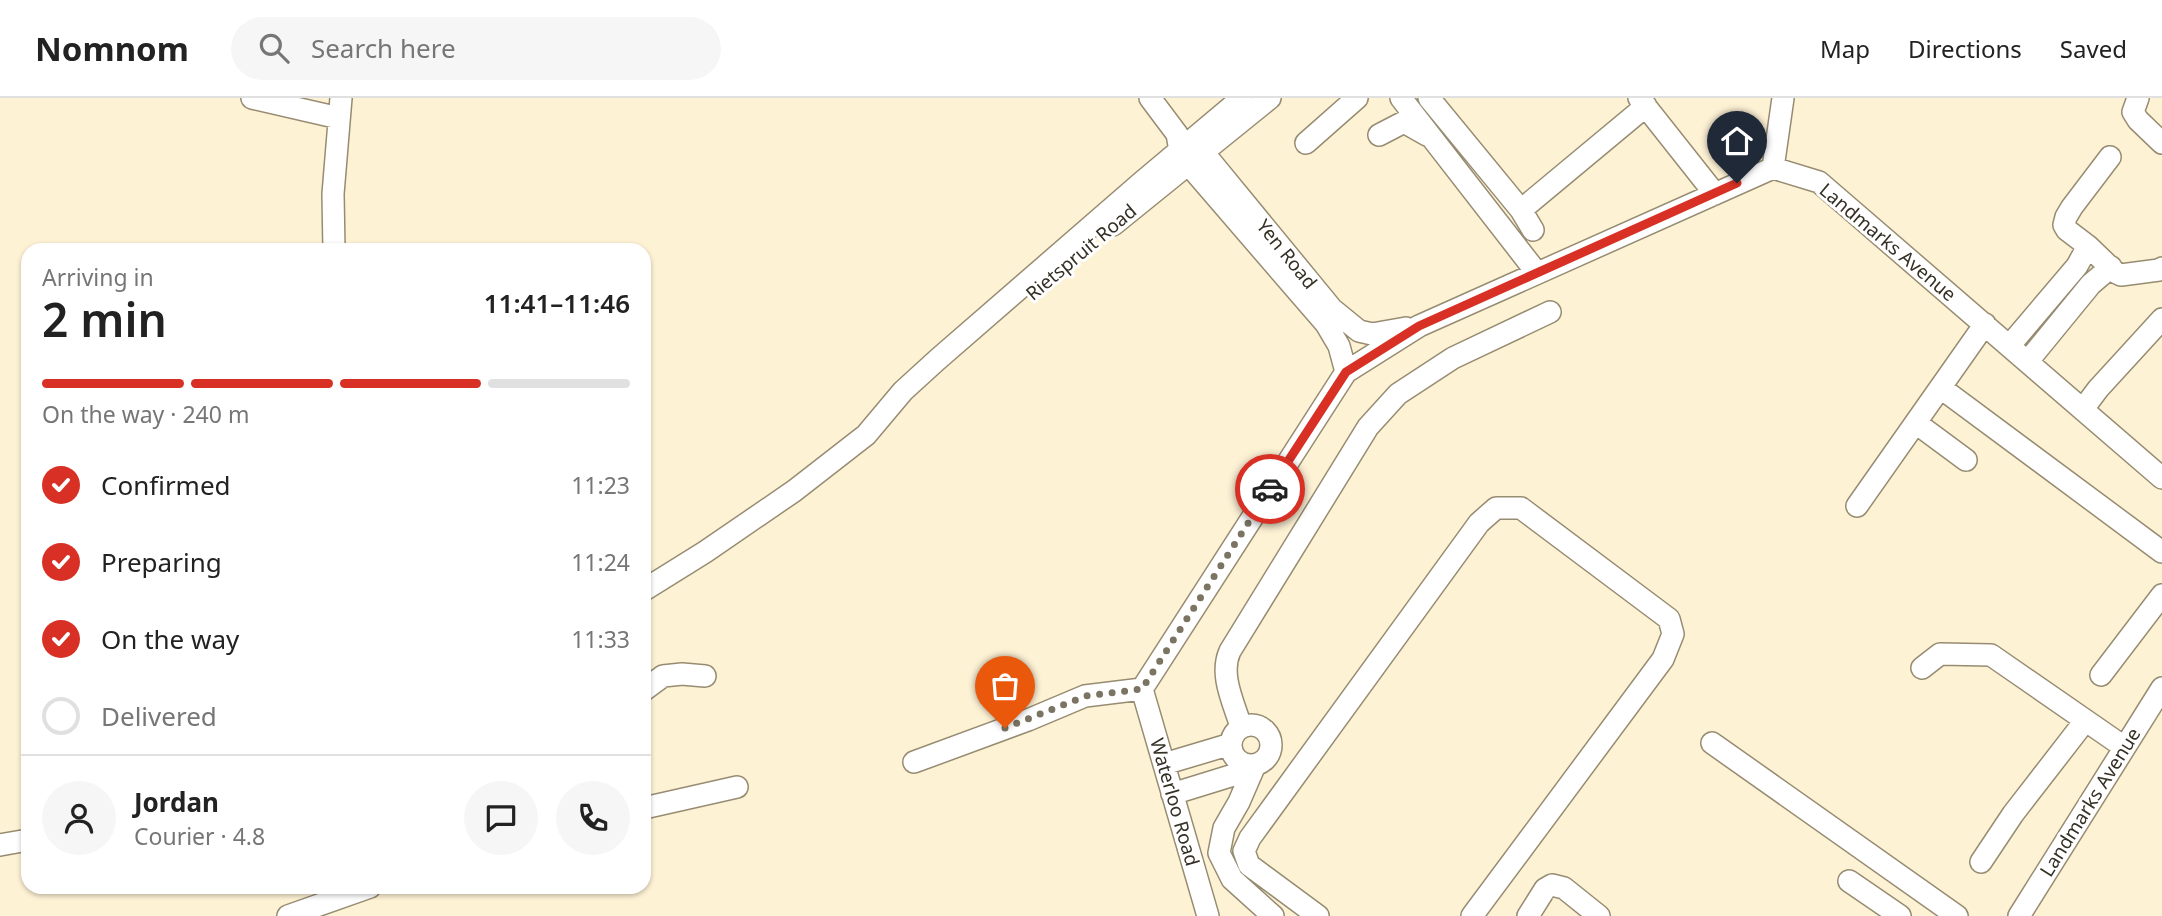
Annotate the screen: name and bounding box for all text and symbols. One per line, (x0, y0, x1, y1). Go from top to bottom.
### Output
search box (231, 17, 721, 80)
text: Nomnom (35, 26, 189, 71)
icon: search (255, 29, 293, 67)
text: Search here (311, 30, 456, 66)
text: Map (1820, 32, 1870, 65)
text: Directions (1908, 32, 2022, 65)
text: Saved (2060, 32, 2127, 65)
pin (1707, 111, 1767, 183)
icon: home (1718, 122, 1756, 160)
street label: Landmarks Avenue (1814, 177, 1962, 307)
street label: Rietspruit Road (1020, 198, 1142, 306)
street label: Yen Road (1251, 214, 1323, 294)
text: Arriving in (42, 261, 154, 293)
text: 11:41–11:46 (484, 285, 630, 321)
text: 2 min (42, 288, 167, 350)
text: On the way · 240 m (42, 398, 249, 430)
courier (1235, 454, 1305, 524)
icon: check (42, 466, 80, 504)
text: Confirmed (101, 467, 231, 503)
text: 11:23 (571, 469, 630, 501)
icon: car (1251, 470, 1289, 508)
icon: check (42, 543, 80, 581)
text: Preparing (101, 544, 222, 580)
text: 11:24 (571, 546, 630, 578)
icon: check (42, 620, 80, 658)
text: On the way (101, 621, 239, 657)
text: 11:33 (571, 623, 630, 655)
pin (975, 656, 1035, 728)
icon: bag (986, 667, 1024, 705)
text: Delivered (101, 698, 217, 734)
street label: Landmarks Avenue (2034, 723, 2146, 881)
street label: Waterloo Road (1144, 735, 1206, 869)
button: person (42, 781, 116, 855)
button: chat (464, 781, 538, 855)
button: phone (556, 781, 630, 855)
text: Jordan (134, 784, 219, 820)
text: Courier · 4.8 (134, 820, 265, 852)

